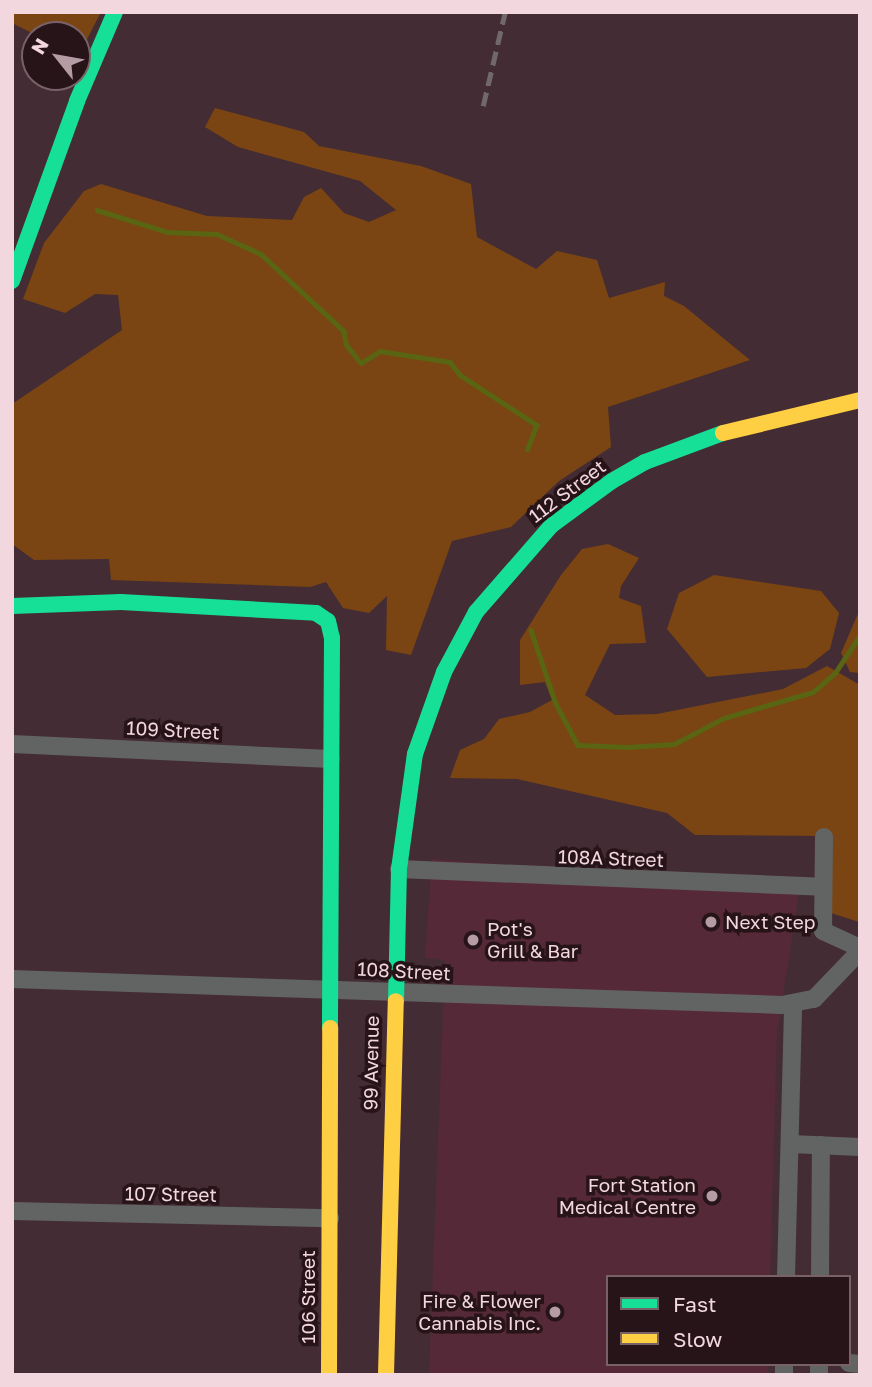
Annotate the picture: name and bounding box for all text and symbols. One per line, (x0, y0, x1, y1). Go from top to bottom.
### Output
north arrow (21, 21, 91, 91)
text: N (26, 34, 53, 58)
street label: 112 Street (524, 455, 610, 527)
street label: 109 Street (126, 716, 220, 744)
street label: 108A Street (557, 845, 665, 871)
place label: Next Step (725, 911, 815, 933)
marker: Next Step (703, 914, 719, 930)
place label: Pot's Grill & Bar (487, 918, 578, 962)
marker: Pot's Grill & Bar (465, 932, 481, 948)
street label: 108 Street (357, 957, 451, 985)
street label: 99 Avenue (359, 1015, 383, 1111)
place label: Fort Station Medical Centre (559, 1174, 696, 1218)
street label: 107 Street (125, 1182, 217, 1206)
marker: Fort Station Medical Centre (702, 1186, 722, 1206)
street label: 106 Street (297, 1250, 319, 1344)
legend (606, 1275, 851, 1366)
place label: Fire & Flower Cannabis Inc. (418, 1290, 541, 1334)
text: Fast (673, 1291, 716, 1317)
marker: Fire & Flower Cannabis Inc. (547, 1304, 563, 1320)
text: Slow (673, 1326, 722, 1352)

